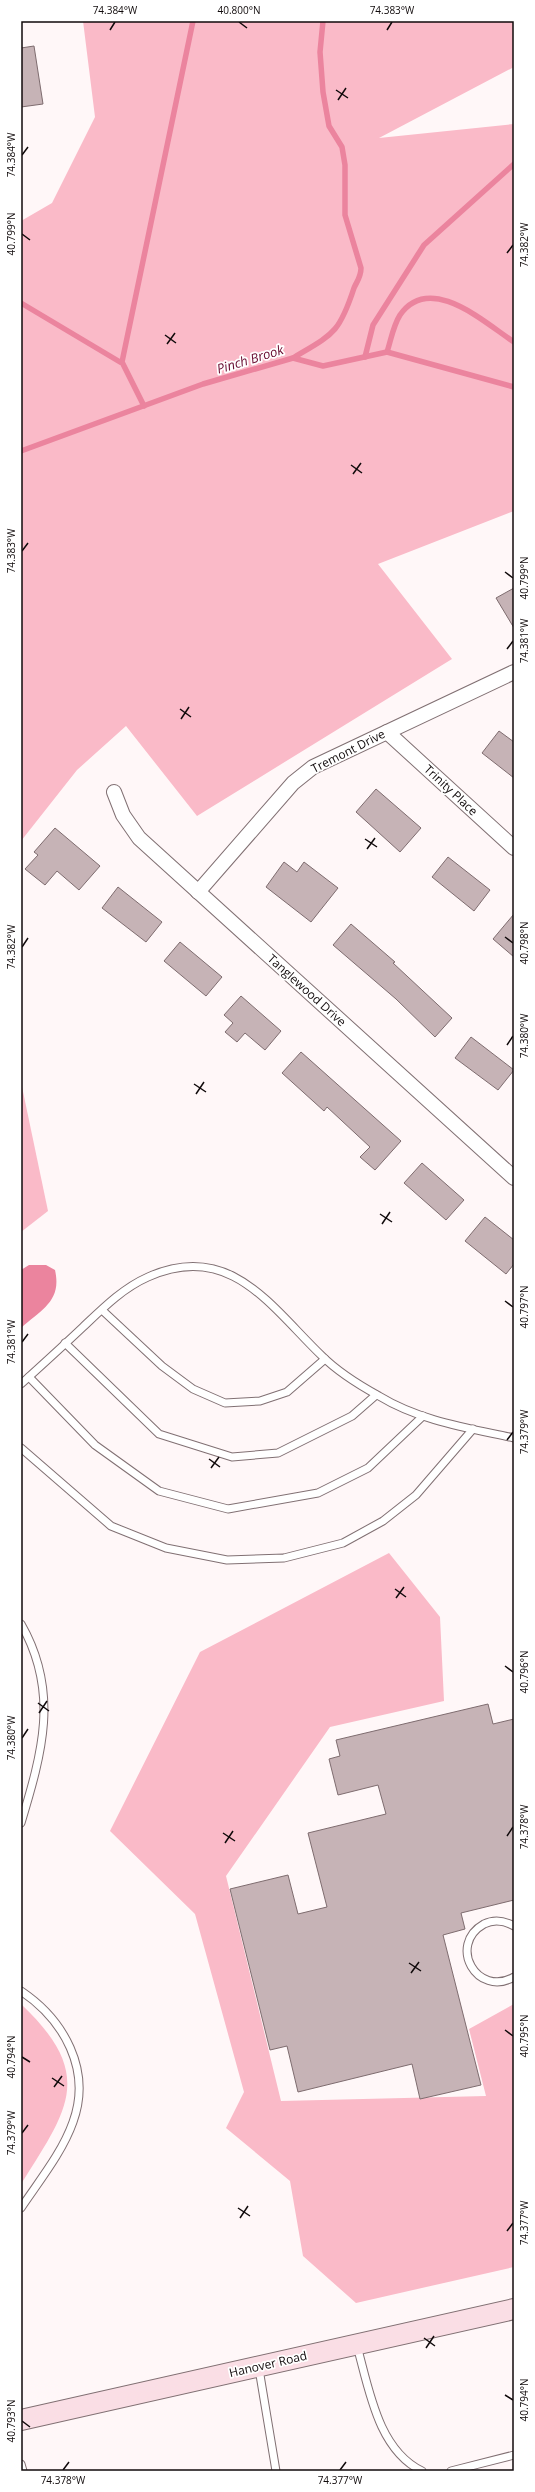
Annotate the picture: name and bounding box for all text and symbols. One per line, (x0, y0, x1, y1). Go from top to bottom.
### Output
text: 74.384°W (93, 3, 138, 17)
text: 40.800°N (217, 3, 261, 17)
text: 74.383°W (370, 3, 415, 17)
text: 74.384°W (4, 132, 18, 177)
text: 40.799°N (4, 212, 18, 256)
text: 74.382°W (517, 222, 531, 267)
water label: Pinch Brook (214, 340, 286, 378)
text: 74.383°W (4, 528, 18, 573)
text: 40.799°N (517, 556, 531, 600)
text: 74.381°W (517, 618, 531, 663)
street label: Tremont Drive (308, 725, 388, 777)
street label: Trinity Place (420, 761, 482, 819)
text: 40.798°N (517, 921, 531, 965)
text: 74.382°W (4, 924, 18, 969)
street label: Tanglewood Drive (264, 950, 350, 1030)
text: 74.380°W (517, 1013, 531, 1058)
text: 40.797°N (517, 1285, 531, 1329)
text: 74.381°W (4, 1319, 18, 1364)
text: 74.379°W (517, 1409, 531, 1454)
text: 40.796°N (517, 1650, 531, 1694)
text: 74.380°W (4, 1715, 18, 1760)
text: 74.378°W (517, 1804, 531, 1849)
text: 40.795°N (517, 2014, 531, 2058)
text: 40.794°N (4, 2035, 18, 2079)
text: 74.379°W (4, 2110, 18, 2155)
text: 74.377°W (517, 2200, 531, 2245)
street label: Hanover Road (227, 2347, 309, 2381)
text: 40.794°N (517, 2378, 531, 2422)
text: 40.793°N (4, 2399, 18, 2443)
text: 74.378°W (41, 2473, 86, 2487)
text: 74.377°W (318, 2473, 363, 2487)

